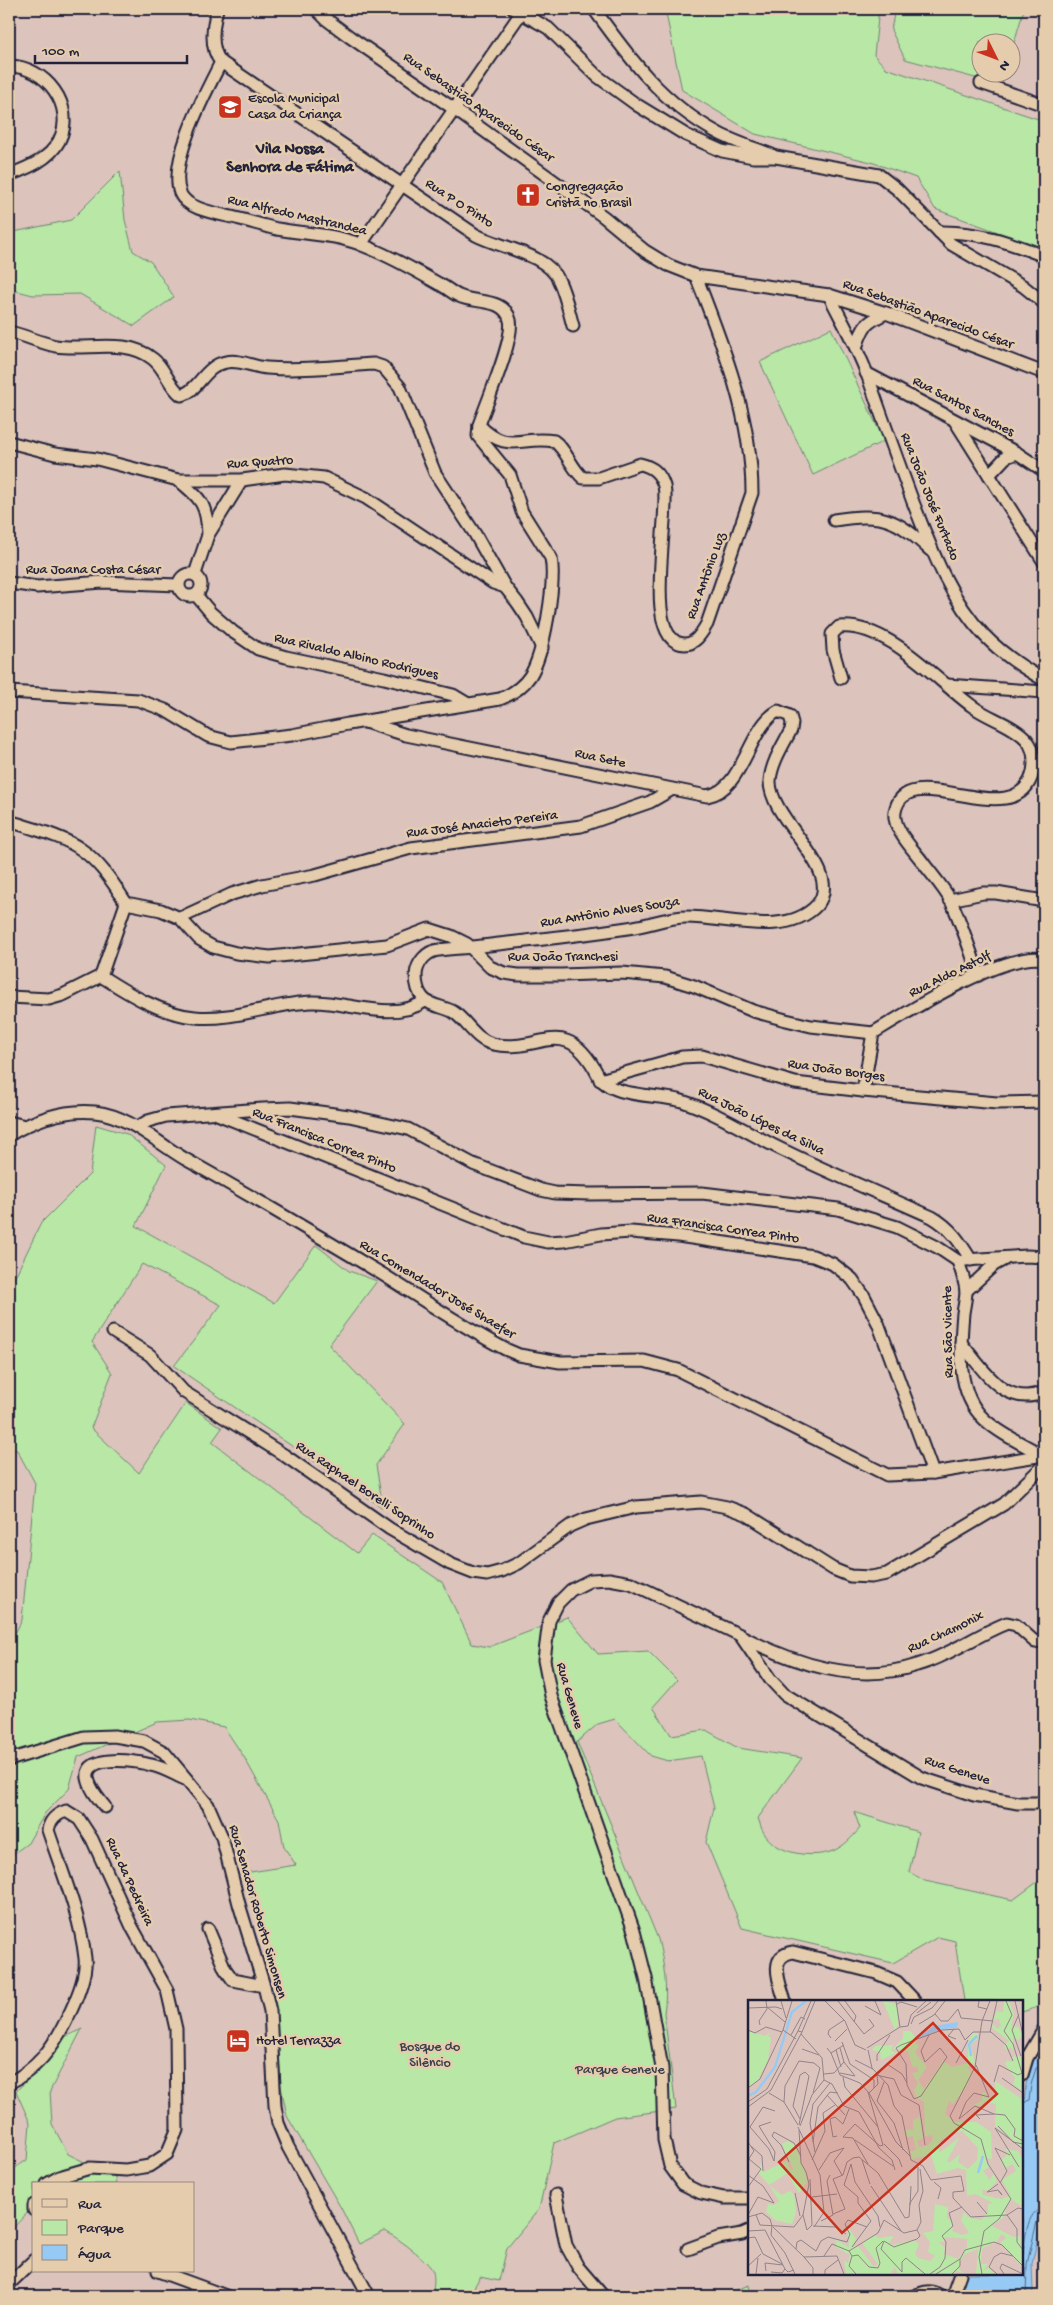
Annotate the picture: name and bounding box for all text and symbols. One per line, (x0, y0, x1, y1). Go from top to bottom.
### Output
scale bar (35, 32, 188, 64)
north arrow (970, 32, 1020, 82)
text: 100 m (41, 43, 80, 61)
street label: Rua Sebastião Aparecido César (399, 49, 558, 167)
text: N (994, 56, 1013, 74)
place label: Escola Municipal Casa da Criança (248, 91, 343, 124)
school or university icon: Escola Municipal Casa da Criança (217, 94, 243, 120)
district label: Vila Nossa Senhora de Fátima (226, 141, 355, 178)
street label: Rua P O Pinto (422, 176, 496, 232)
place label: Congregação Cristã no Brasil (546, 179, 632, 212)
church icon: Congregação Cristã no Brasil (515, 182, 541, 208)
street label: Rua Alfredo Mastrandea (226, 192, 370, 241)
street label: Rua Sebastião Aparecido César (840, 276, 1017, 354)
street label: Rua Santos Sanches (909, 373, 1018, 441)
street label: Rua João José Furtado (896, 431, 962, 563)
street label: Rua Quatro (226, 452, 294, 474)
street label: Rua Antônio Luz (683, 530, 731, 622)
street label: Rua Joana Costa César (26, 562, 161, 579)
street label: Rua Rivaldo Albino Rodrigues (272, 630, 441, 684)
street label: Rua Sete (573, 745, 628, 773)
street label: Rua José Anacieto Pereira (405, 807, 560, 843)
street label: Rua Antônio Alves Souza (539, 893, 682, 932)
street label: Rua Aldo Astolf (906, 947, 995, 1002)
street label: Rua João Tranchesi (508, 949, 618, 966)
street label: Rua João Borges (786, 1056, 886, 1086)
street label: Rua João Lópes da Silva (695, 1084, 828, 1161)
street label: Rua Francisca Correa Pinto (250, 1104, 398, 1178)
street label: Rua Francisca Correa Pinto (646, 1210, 800, 1248)
street label: Rua Comendador José Shaefer (356, 1237, 519, 1344)
street label: Rua São Vicente (940, 1285, 958, 1378)
street label: Rua Raphael Borelli Soprinho (292, 1438, 438, 1544)
street label: Rua Chamonix (905, 1608, 987, 1658)
street label: Rua Geneve (551, 1661, 587, 1732)
street label: Rua Geneve (922, 1752, 993, 1790)
street label: Rua Senador Roberto Simonsen (224, 1823, 290, 2001)
street label: Rua da Pedreira (101, 1835, 157, 1930)
inset map (748, 2000, 1023, 2275)
hotel icon: Hotel Terrazza (225, 2028, 251, 2054)
place label: Hotel Terrazza (256, 2033, 342, 2050)
park label: Bosque do Silêncio (399, 2039, 460, 2072)
park label: Parque Geneve (574, 2062, 665, 2079)
legend (32, 2182, 195, 2272)
text: Rua (78, 2196, 102, 2214)
text: Parque (77, 2220, 124, 2238)
text: Água (78, 2246, 111, 2264)

